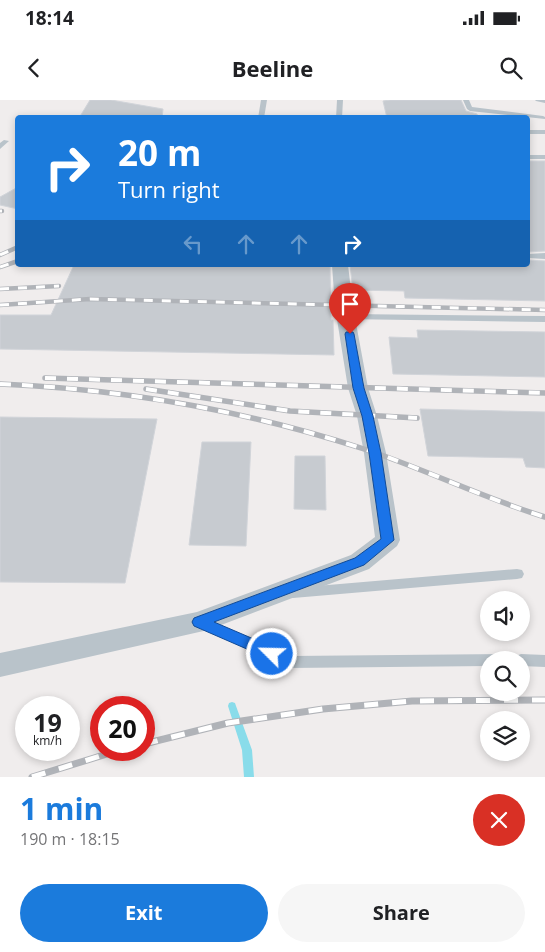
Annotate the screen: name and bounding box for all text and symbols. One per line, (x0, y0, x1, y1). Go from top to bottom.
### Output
text: 18:14 (25, 5, 74, 31)
text: Beeline (232, 53, 313, 83)
icon: back (20, 54, 48, 82)
icon: search (497, 54, 525, 82)
text: 20 m (118, 129, 201, 176)
icon: right (35, 135, 100, 200)
text: Turn right (118, 174, 220, 204)
icon: left (179, 230, 207, 258)
icon: ahead (232, 230, 260, 258)
icon: ahead (285, 230, 313, 258)
icon: right (338, 230, 366, 258)
pin (329, 283, 371, 334)
icon: arrive (336, 290, 364, 318)
map controls (480, 591, 530, 761)
button: sound (480, 591, 530, 641)
position arrow (245, 627, 297, 679)
button: search (480, 651, 530, 701)
speed limit sign: 20 (90, 696, 155, 761)
text: 19 (33, 705, 62, 739)
button: layers (480, 711, 530, 761)
text: km/h (33, 732, 62, 749)
text: 1 min (20, 788, 103, 829)
button: close (473, 794, 525, 846)
text: 190 m · 18:15 (20, 828, 120, 850)
button: Exit (20, 884, 268, 942)
button: Share (278, 884, 525, 942)

